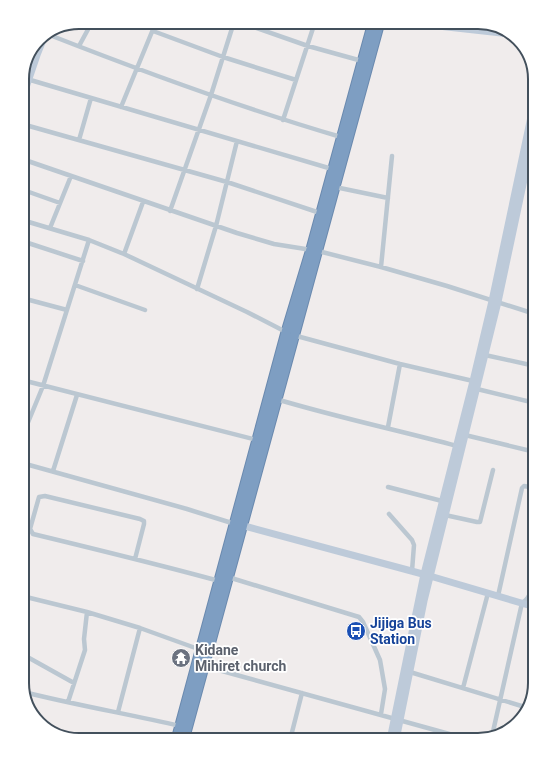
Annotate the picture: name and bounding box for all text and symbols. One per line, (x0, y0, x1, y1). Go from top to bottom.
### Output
place label: Jijiga Bus Station (370, 615, 432, 647)
bus stop icon: Jijiga Bus Station (345, 620, 367, 642)
place label: Kidane Mihiret church (195, 642, 287, 674)
temple icon: Kidane Mihiret church (170, 647, 192, 669)

